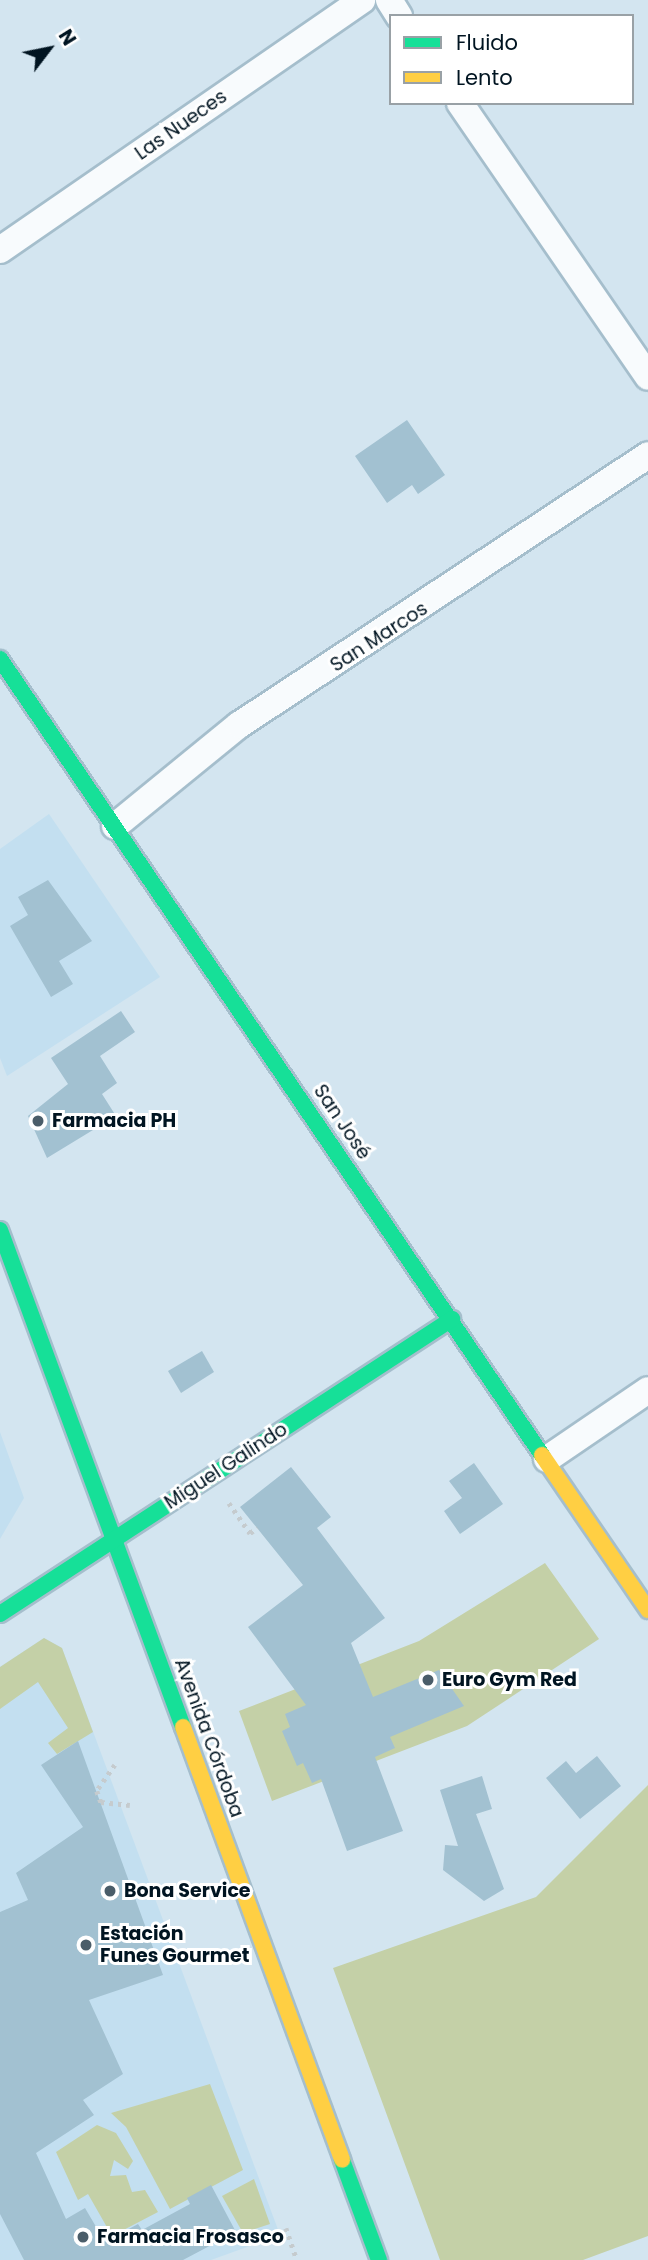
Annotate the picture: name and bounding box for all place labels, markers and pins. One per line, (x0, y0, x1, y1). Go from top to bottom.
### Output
place label: Farmacia PH (52, 1110, 176, 1132)
marker: Farmacia PH (30, 1113, 46, 1129)
place label: Euro Gym Red (442, 1669, 577, 1691)
marker: Euro Gym Red (420, 1672, 436, 1688)
place label: Bona Service (124, 1880, 251, 1902)
marker: Bona Service (102, 1883, 118, 1899)
place label: Estación Funes Gourmet (100, 1923, 249, 1967)
marker: Estación Funes Gourmet (78, 1937, 94, 1953)
place label: Farmacia Frosasco (97, 2226, 284, 2248)
marker: Farmacia Frosasco (75, 2229, 91, 2245)

